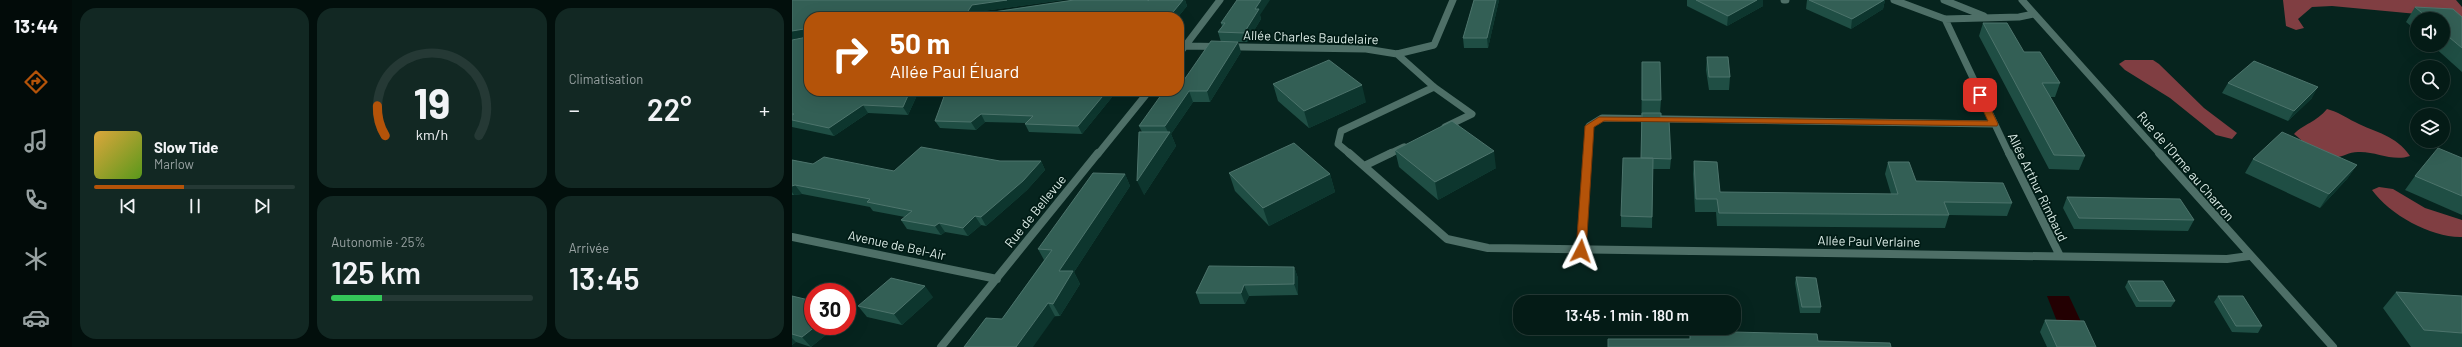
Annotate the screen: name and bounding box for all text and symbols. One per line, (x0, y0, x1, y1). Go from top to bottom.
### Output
map controls (2410, 12, 2450, 148)
button: sound (2410, 12, 2450, 52)
text: 13:44 (14, 15, 58, 37)
text: 50 m (890, 26, 950, 60)
street label: Allée Charles Baudelaire (1243, 27, 1379, 47)
icon: right (824, 28, 876, 80)
text: Allée Paul Éluard (890, 60, 1019, 82)
button: search (2410, 60, 2450, 100)
icon: directions (22, 68, 50, 96)
text: Climatisation (569, 71, 643, 87)
text: 19 (414, 77, 450, 127)
pin (1963, 78, 1997, 112)
icon: arrive (1969, 84, 1991, 106)
text: 22° (647, 91, 692, 127)
text: − (569, 96, 580, 122)
text: + (759, 96, 770, 122)
street label: Rue de l'Orme au Charron (2134, 108, 2238, 224)
button: layers (2410, 108, 2450, 148)
text: km/h (416, 126, 448, 143)
icon: music (22, 127, 50, 155)
street label: Allée Arthur Rimbaud (2005, 130, 2071, 244)
text: Slow Tide (154, 138, 218, 156)
text: Marlow (154, 156, 194, 172)
street label: Rue de Bellevue (1001, 171, 1069, 251)
icon: phone (22, 186, 50, 214)
icon: previous (117, 195, 139, 217)
icon: pause (184, 195, 206, 217)
icon: next (251, 195, 273, 217)
street label: Avenue de Bel-Air (847, 227, 948, 263)
position arrow (1560, 230, 1602, 272)
street label: Allée Paul Verlaine (1818, 232, 1921, 250)
text: Autonomie · 25% (331, 234, 425, 250)
text: Arrivée (569, 240, 609, 256)
icon: climate (22, 245, 50, 273)
text: 125 km (331, 254, 421, 290)
text: 13:45 (569, 260, 639, 296)
speed limit sign: 30 (804, 283, 856, 335)
icon: car (22, 304, 50, 332)
text: 13:45 · 1 min · 180 m (1565, 306, 1689, 324)

